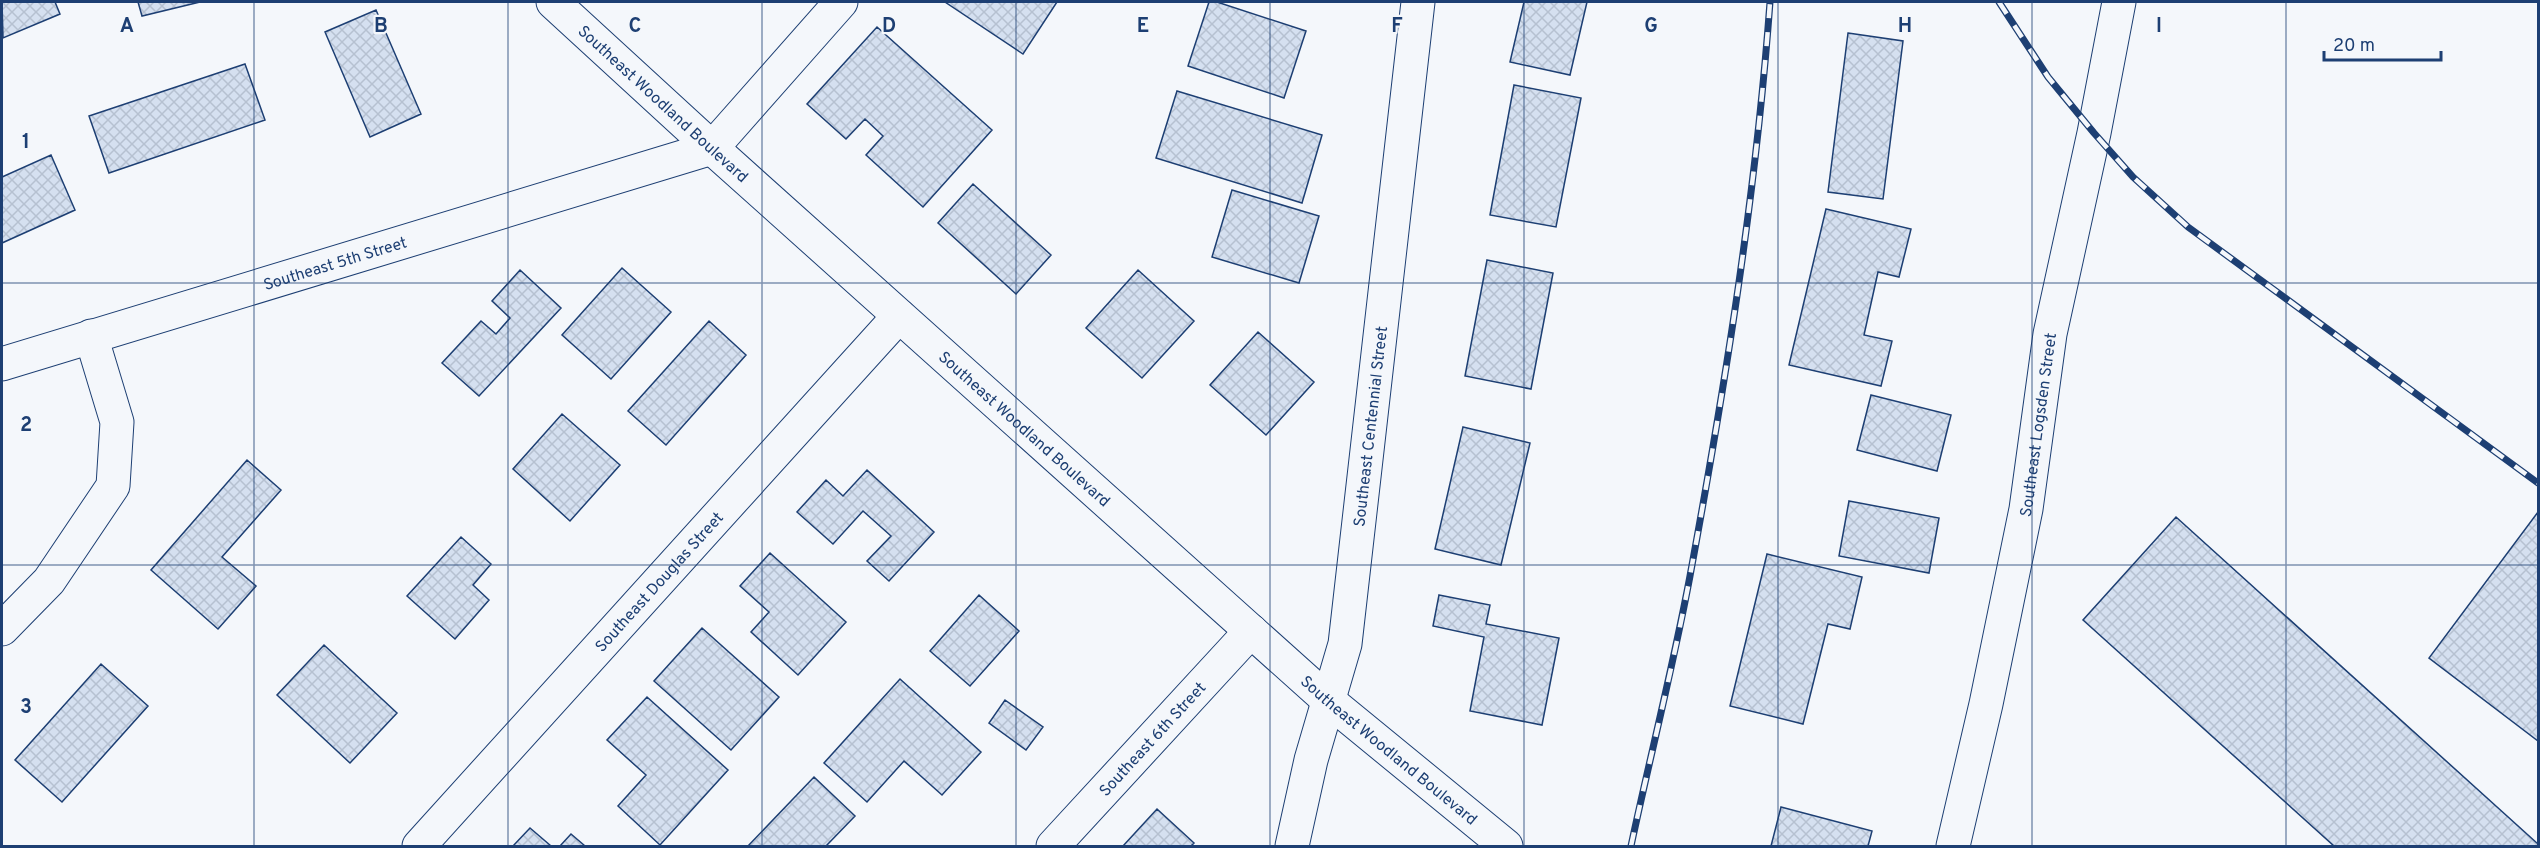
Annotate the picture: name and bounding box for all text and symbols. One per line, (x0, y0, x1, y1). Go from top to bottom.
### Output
text: A (120, 14, 134, 40)
text: B (374, 14, 388, 40)
text: C (629, 14, 641, 40)
text: D (882, 14, 896, 40)
text: E (1137, 14, 1149, 40)
text: F (1391, 14, 1403, 40)
text: G (1644, 14, 1658, 40)
text: H (1898, 14, 1912, 40)
text: I (2156, 14, 2162, 40)
street label: Southeast Woodland Boulevard (573, 22, 752, 188)
scale bar (2324, 24, 2441, 62)
text: 20 m (2333, 35, 2375, 58)
text: 1 (22, 130, 30, 156)
street label: Southeast 5th Street (261, 233, 410, 296)
street label: Southeast Centennial Street (1350, 325, 1393, 528)
street label: Southeast Logsden Street (2017, 332, 2062, 519)
street label: Southeast Woodland Boulevard (934, 348, 1114, 512)
text: 2 (20, 413, 32, 439)
street label: Southeast Douglas Street (592, 509, 729, 657)
street label: Southeast Woodland Boulevard (1295, 672, 1481, 830)
street label: Southeast 6th Street (1096, 679, 1211, 801)
text: 3 (20, 695, 32, 721)

